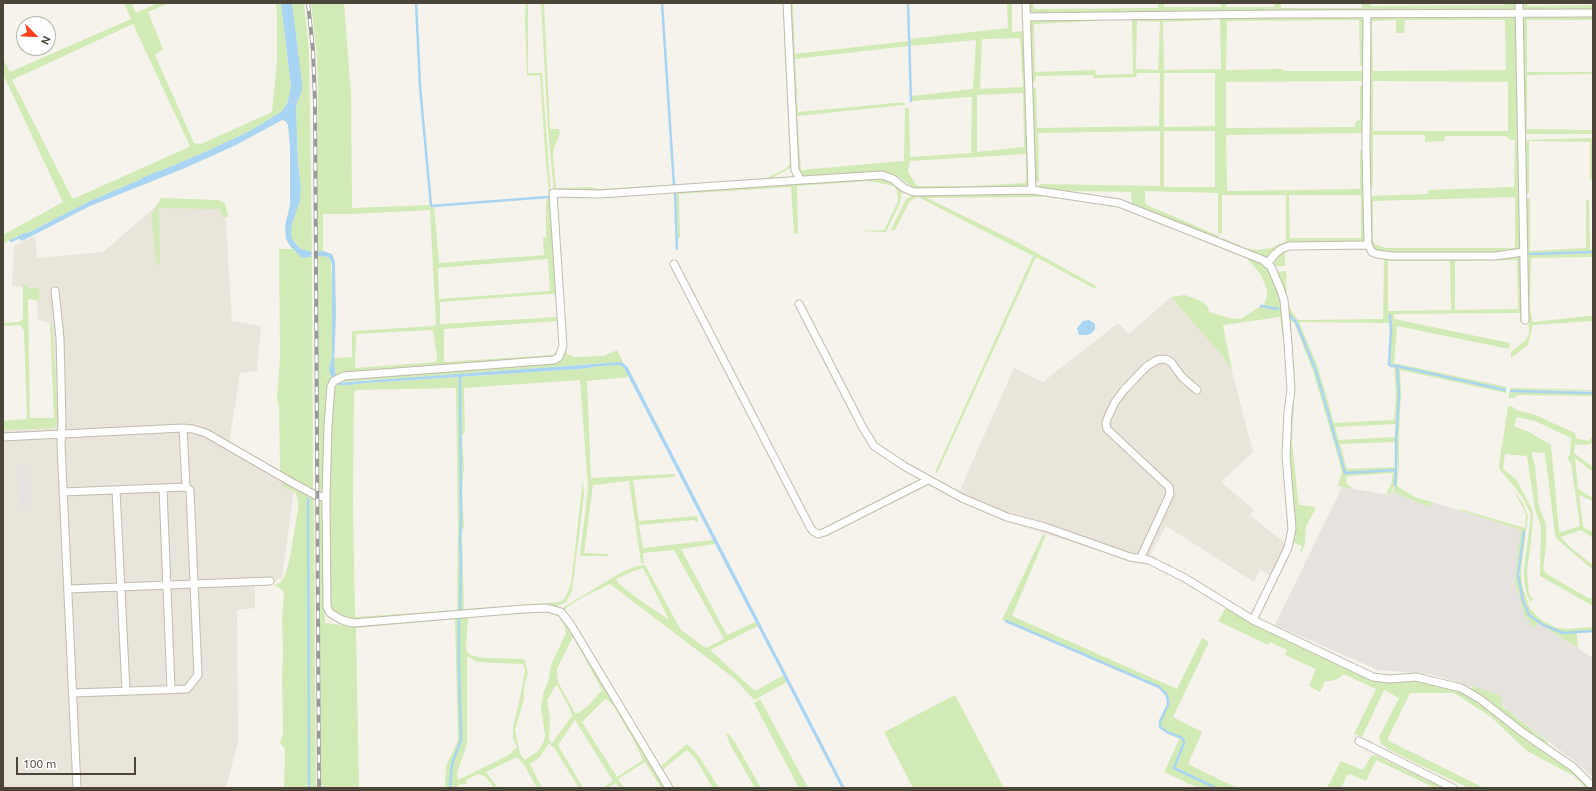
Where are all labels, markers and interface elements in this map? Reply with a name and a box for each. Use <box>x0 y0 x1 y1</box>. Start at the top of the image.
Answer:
north arrow <box>16 16 56 56</box>
text: N <box>39 34 53 47</box>
scale bar <box>18 749 138 775</box>
text: 100 m <box>23 757 56 770</box>

